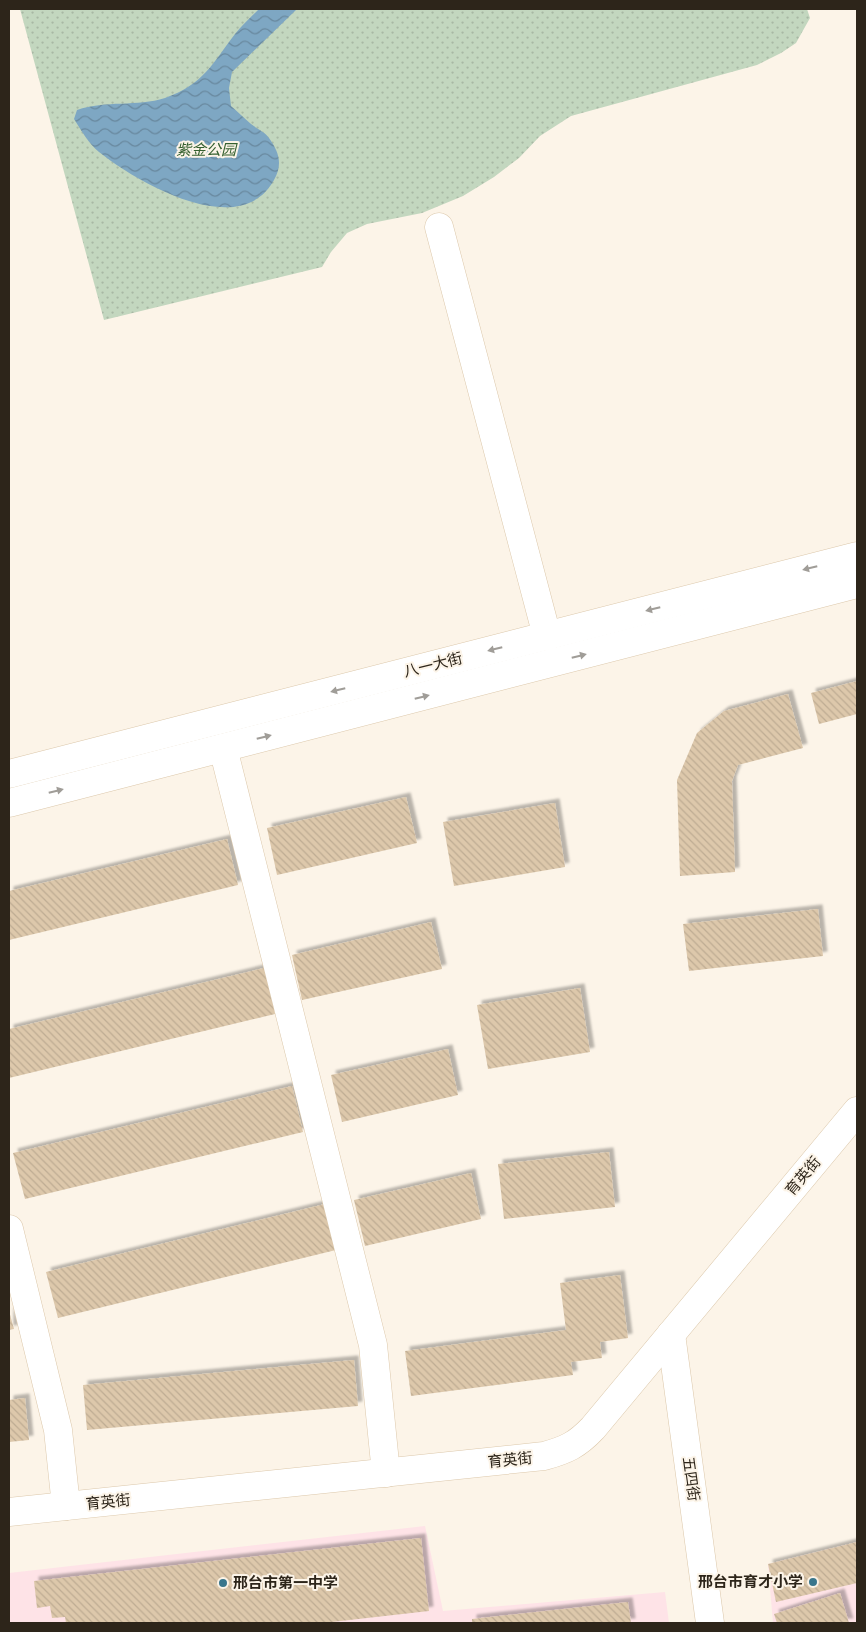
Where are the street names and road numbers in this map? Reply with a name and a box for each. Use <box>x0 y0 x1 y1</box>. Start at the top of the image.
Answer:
street label: 八一大街 <box>401 647 465 682</box>
street label: 育英街 <box>780 1152 825 1200</box>
street label: 育英街 <box>486 1447 533 1472</box>
street label: 五四街 <box>678 1455 705 1503</box>
street label: 育英街 <box>84 1489 131 1514</box>

